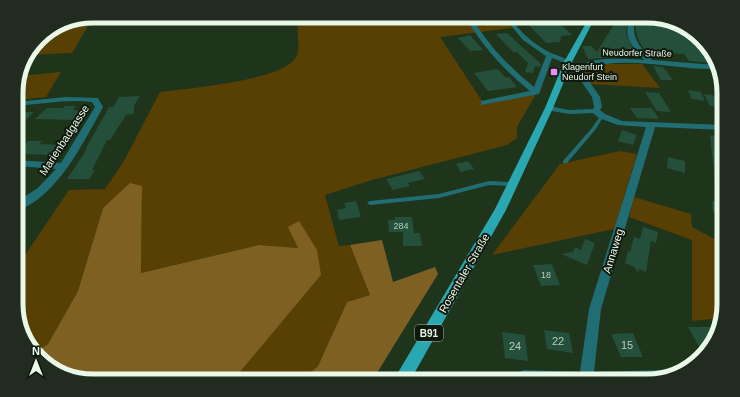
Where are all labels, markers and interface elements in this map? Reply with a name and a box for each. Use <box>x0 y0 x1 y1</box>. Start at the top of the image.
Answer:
street label: Neudorfer Straße <box>602 47 672 59</box>
place label: Klagenfurt Neudorf Stein <box>562 62 617 82</box>
marker: Klagenfurt Neudorf Stein <box>549 67 559 77</box>
street label: Marienbadgasse <box>37 103 91 177</box>
house number: 284 <box>393 221 409 231</box>
street label: Annaweg <box>601 227 625 275</box>
street label: Rosentaler Straße <box>436 231 492 315</box>
house number: 18 <box>541 270 551 280</box>
road number: B91 <box>415 325 443 341</box>
house number: 22 <box>552 335 564 347</box>
house number: 15 <box>621 339 633 351</box>
house number: 24 <box>509 340 521 352</box>
north arrow <box>16 341 56 381</box>
text: N <box>32 345 40 357</box>

